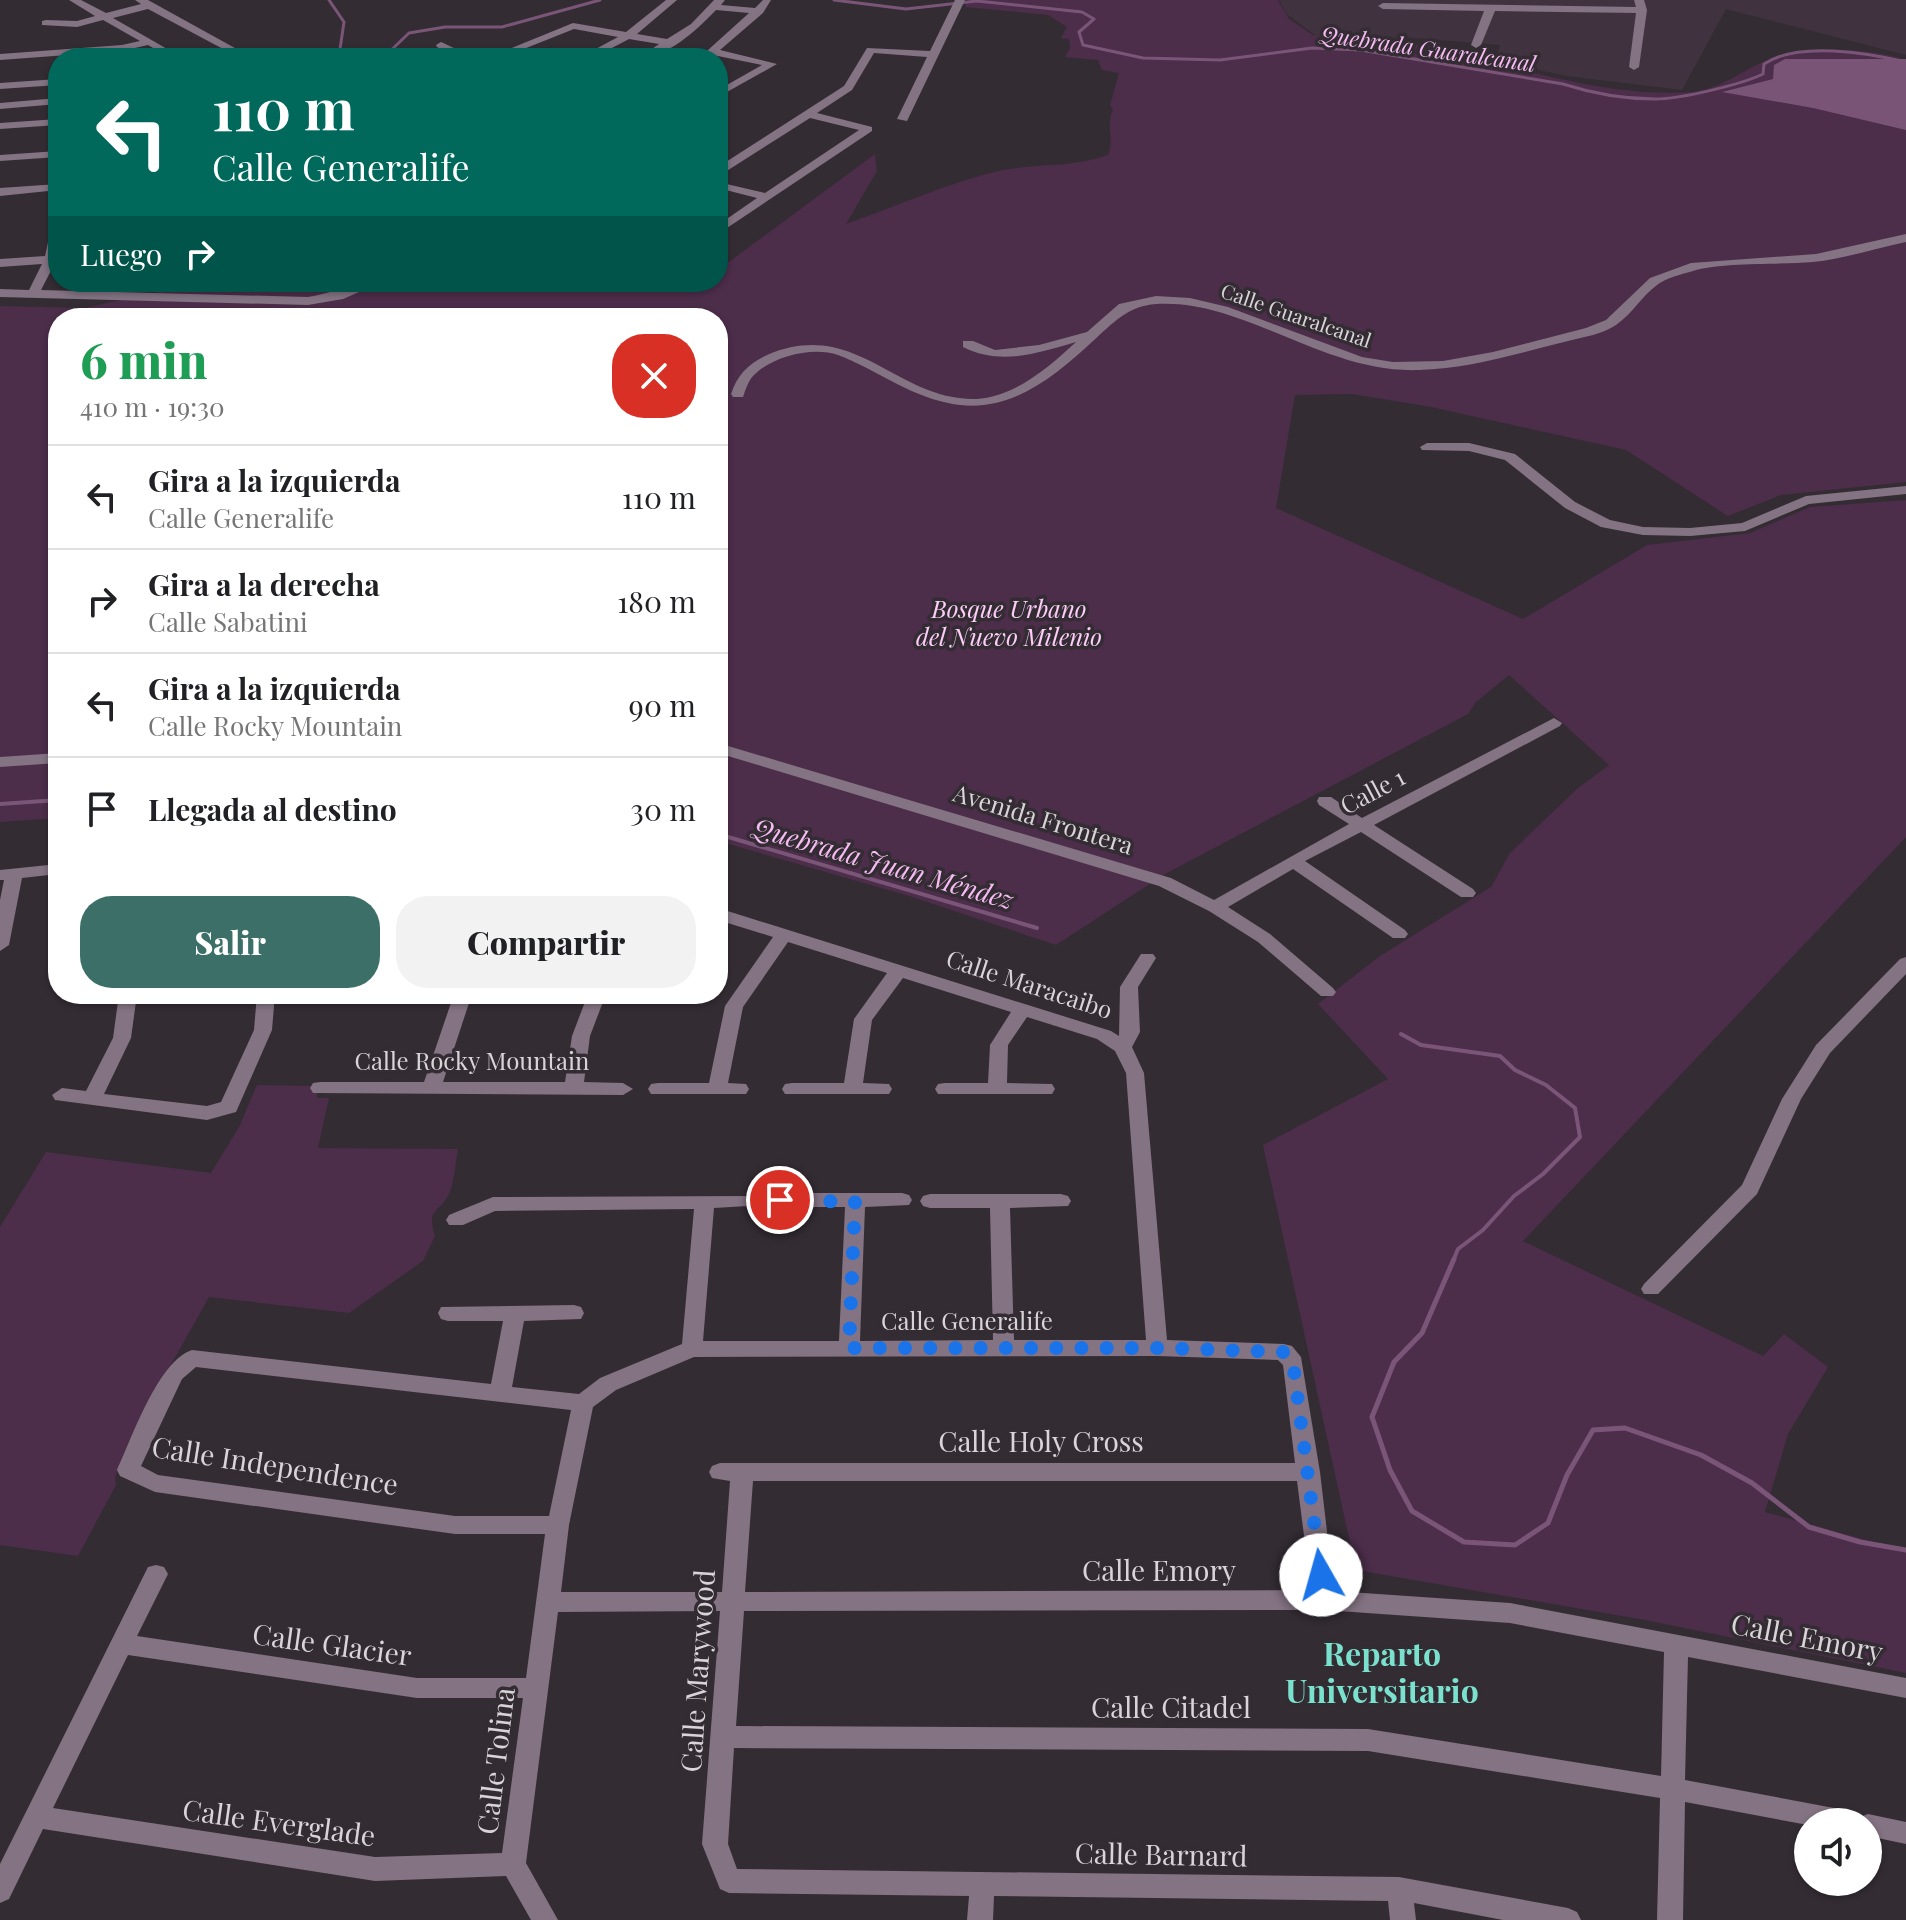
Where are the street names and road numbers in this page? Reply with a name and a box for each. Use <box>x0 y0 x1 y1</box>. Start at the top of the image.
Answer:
street label: Calle Guaralcanal <box>1218 276 1376 353</box>
street label: Calle 1 <box>1334 760 1410 821</box>
street label: Avenida Frontera <box>949 775 1137 861</box>
street label: Calle Maracaibo <box>943 941 1117 1025</box>
street label: Calle Rocky Mountain <box>355 1044 589 1076</box>
street label: Calle Generalife <box>881 1304 1053 1336</box>
street label: Calle Holy Cross <box>938 1422 1144 1459</box>
street label: Calle Independence <box>149 1427 401 1502</box>
street label: Calle Emory <box>1082 1551 1236 1588</box>
street label: Calle Marywood <box>671 1568 722 1774</box>
street label: Calle Emory <box>1728 1604 1886 1669</box>
street label: Calle Glacier <box>250 1614 415 1673</box>
street label: Calle Tolina <box>467 1685 522 1836</box>
street label: Calle Citadel <box>1091 1688 1251 1725</box>
street label: Calle Everglade <box>180 1790 378 1853</box>
street label: Calle Barnard <box>1074 1833 1248 1874</box>

